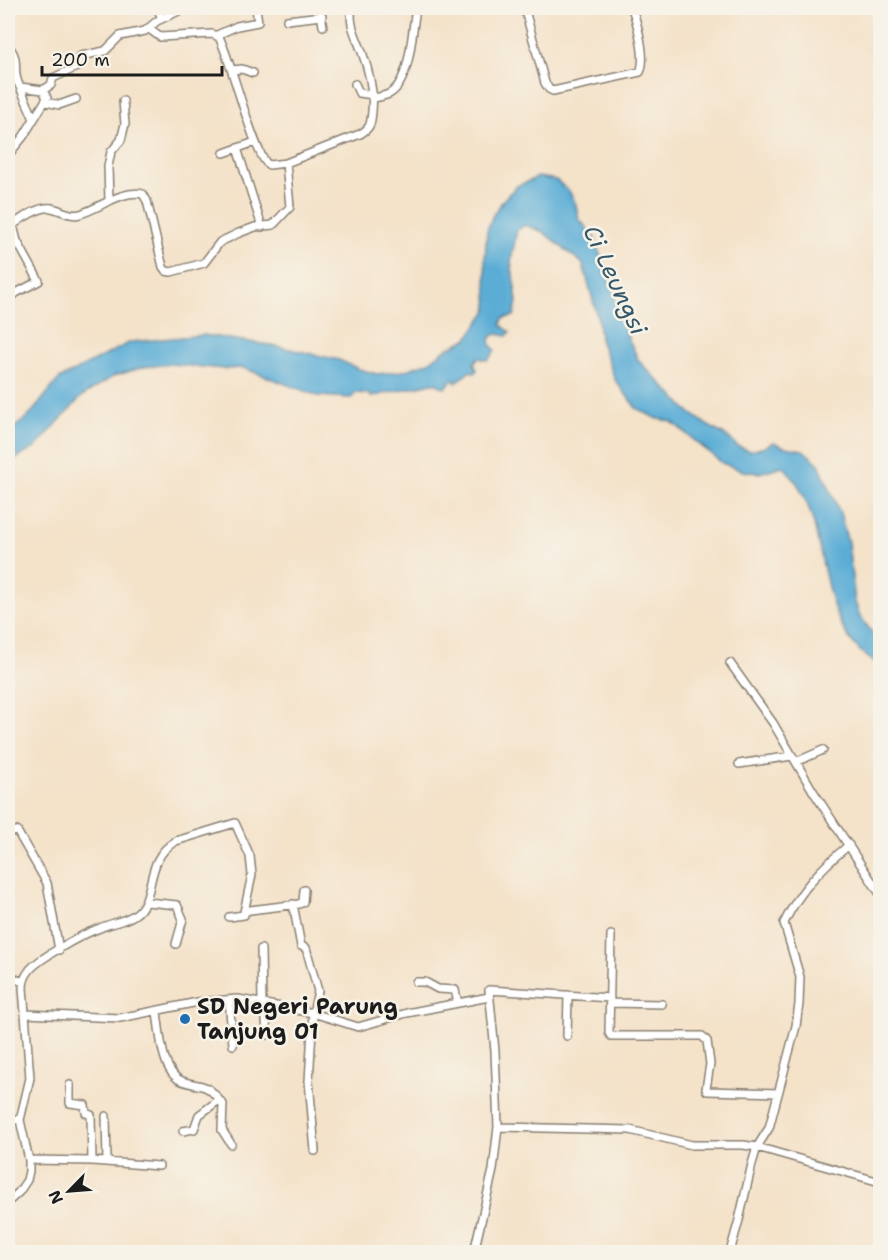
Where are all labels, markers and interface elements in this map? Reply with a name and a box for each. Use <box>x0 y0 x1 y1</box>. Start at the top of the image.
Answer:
scale bar <box>42 39 222 77</box>
text: 200 m <box>51 48 110 72</box>
water label: Ci Leungsi <box>576 220 655 341</box>
place label: SD Negeri Parung Tanjung 01 <box>197 992 398 1046</box>
marker: SD Negeri Parung Tanjung 01 <box>178 1012 192 1026</box>
north arrow <box>39 1161 99 1221</box>
text: N <box>44 1187 68 1207</box>

